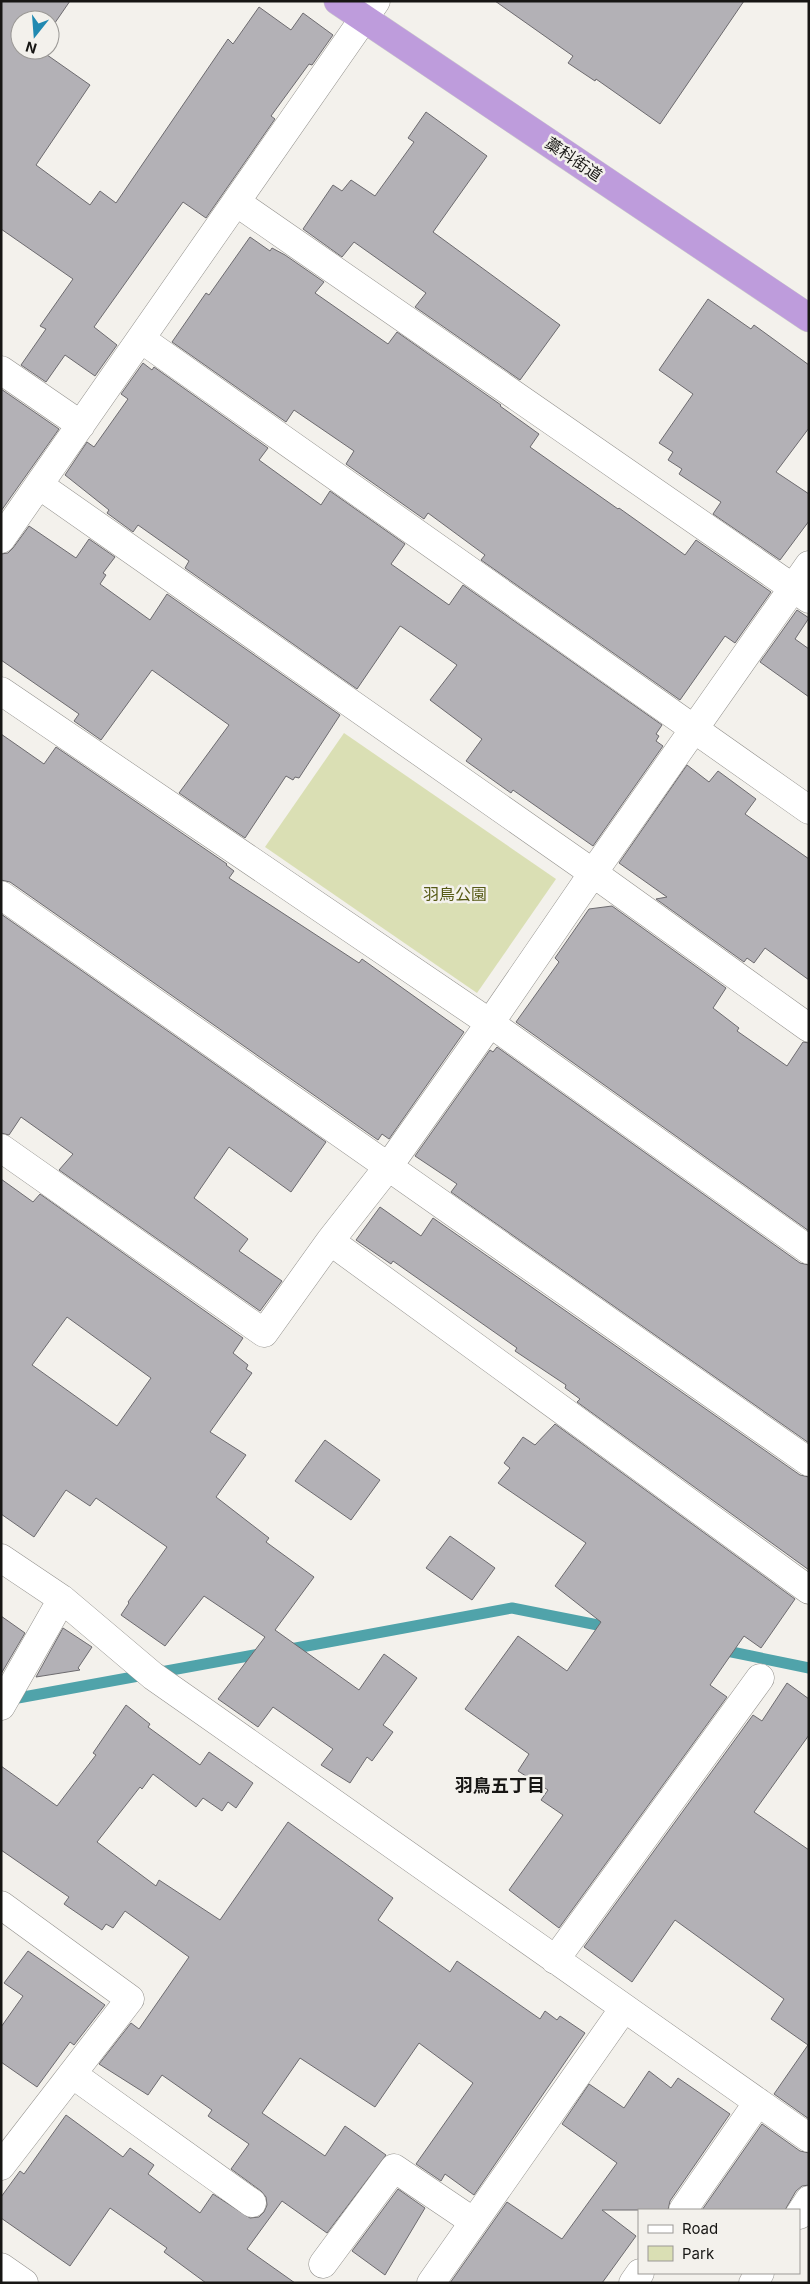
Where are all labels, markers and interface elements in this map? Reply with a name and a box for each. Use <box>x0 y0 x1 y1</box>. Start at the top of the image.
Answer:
north arrow <box>10 10 60 60</box>
text: N <box>23 38 39 58</box>
street label: 藁科街道 <box>542 133 606 185</box>
park label: 羽鳥公園 <box>423 884 487 904</box>
district label: 羽鳥五丁目 <box>455 1775 545 1796</box>
legend <box>638 2209 800 2274</box>
text: Road <box>682 2219 718 2238</box>
text: Park <box>682 2244 715 2263</box>

